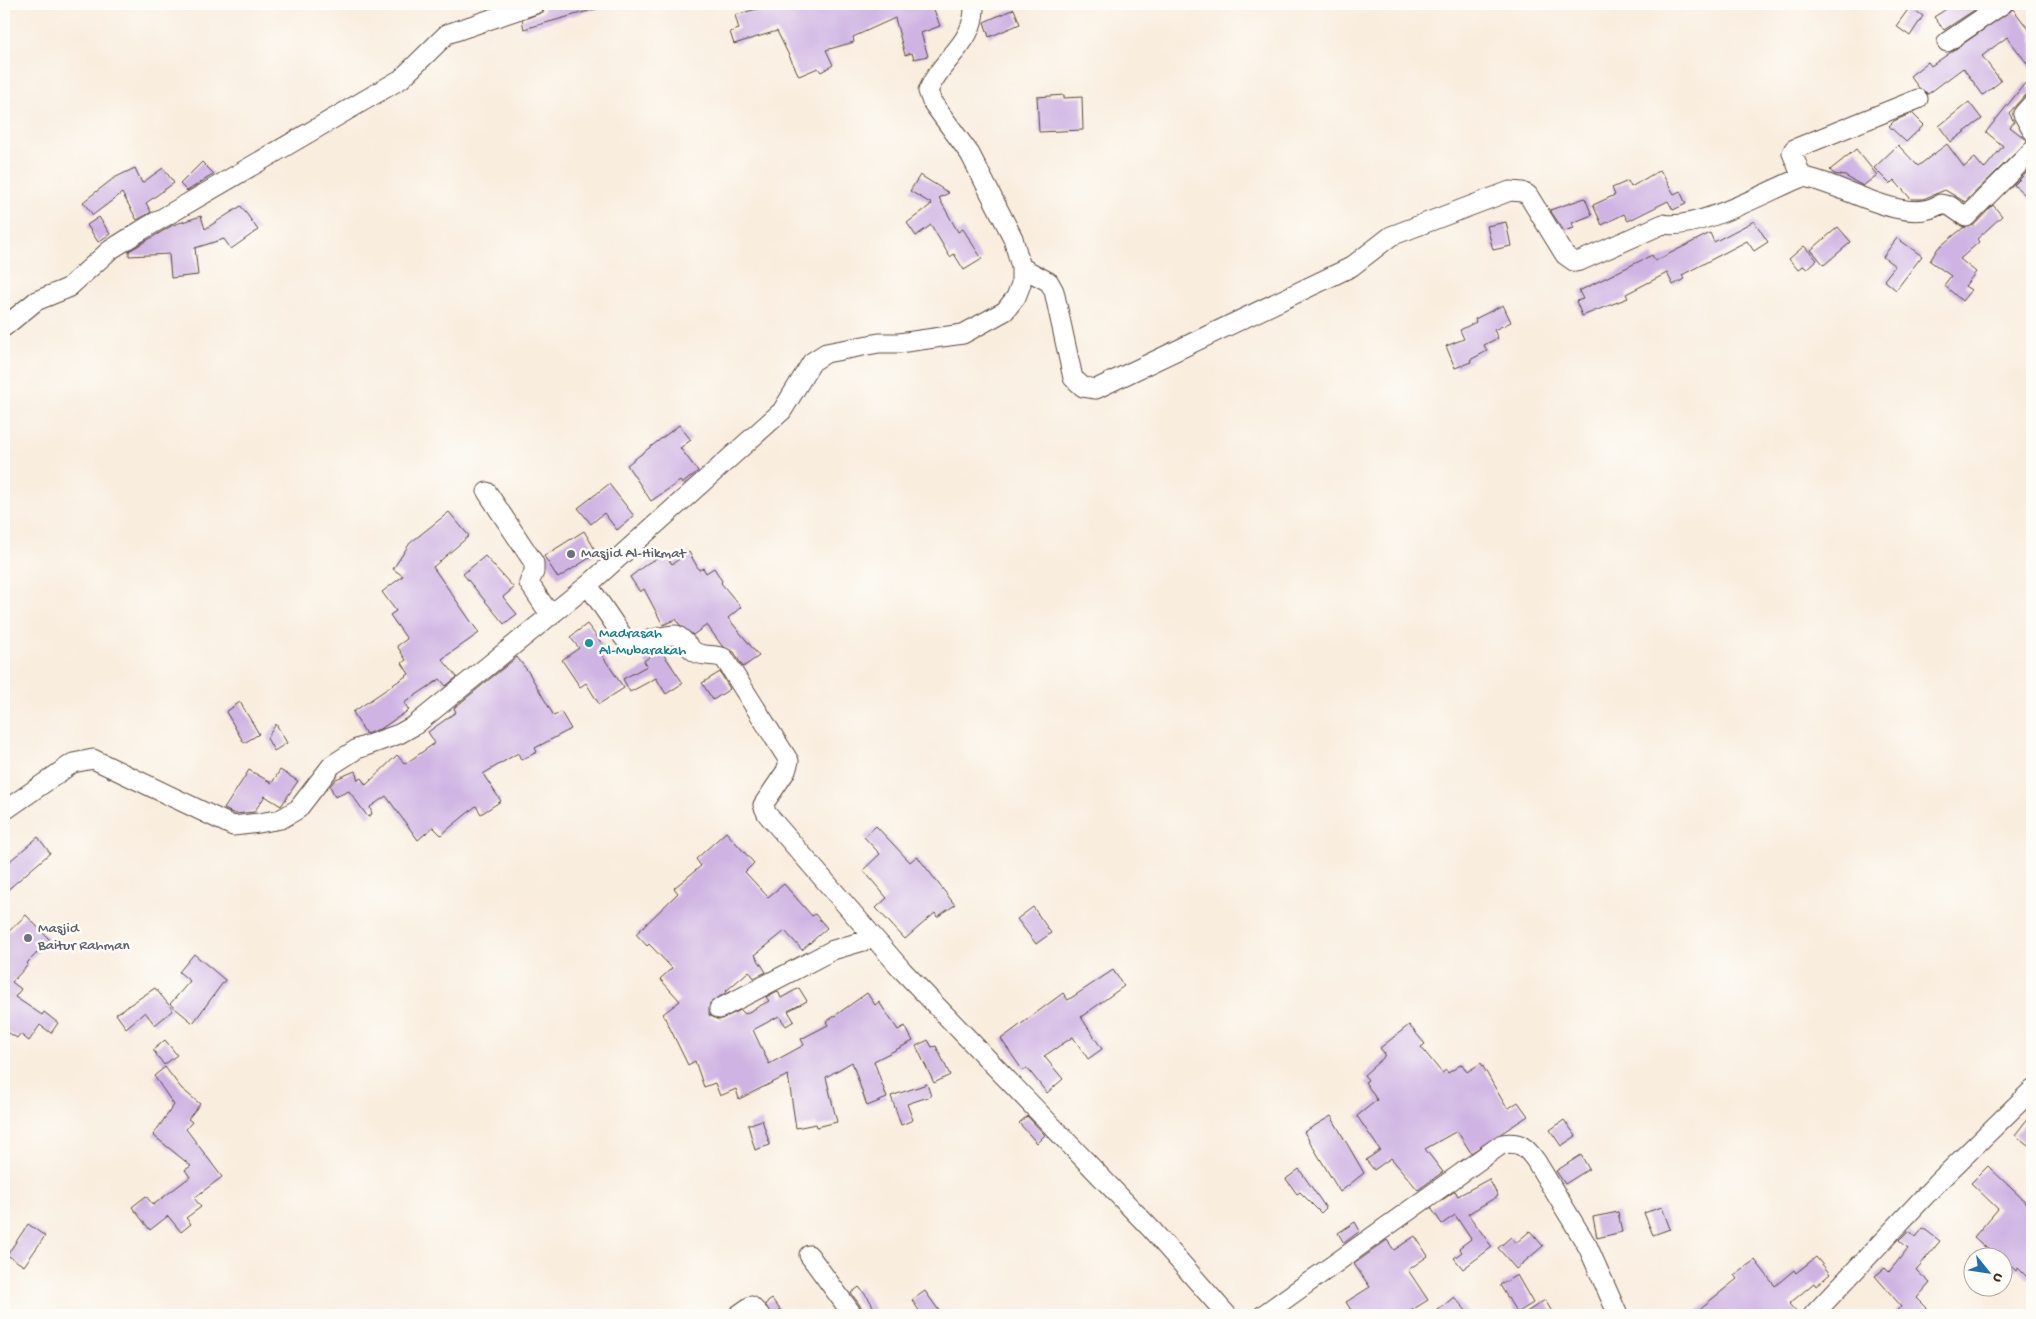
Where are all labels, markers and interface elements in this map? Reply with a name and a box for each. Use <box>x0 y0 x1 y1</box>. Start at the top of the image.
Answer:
place label: Masjid Al-Hikmat <box>581 545 688 563</box>
marker: Masjid Al-Hikmat <box>565 548 577 560</box>
place label: Madrasah Al-Mubarakah <box>599 625 686 660</box>
marker: Madrasah Al-Mubarakah <box>583 637 595 649</box>
place label: Masjid Baitur Rahman <box>37 920 130 955</box>
marker: Masjid Baitur Rahman <box>22 932 34 944</box>
north arrow <box>1964 1246 2014 1296</box>
text: U <box>1988 1269 2006 1285</box>

